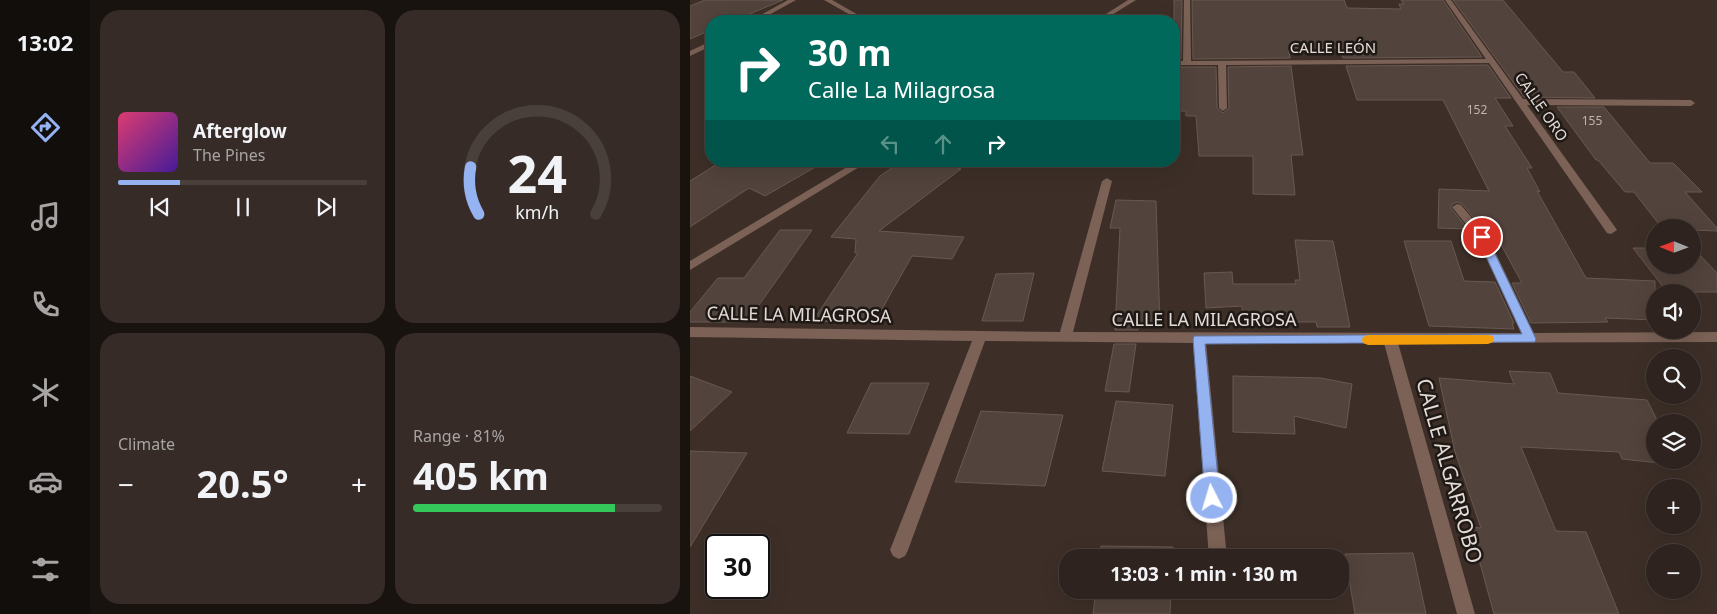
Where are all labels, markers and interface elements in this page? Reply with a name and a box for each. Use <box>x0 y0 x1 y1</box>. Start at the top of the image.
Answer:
text: 13:02 <box>17 27 73 57</box>
text: 30 m <box>808 29 891 76</box>
icon: right <box>725 35 790 100</box>
street label: CALLE LEÓN <box>1290 37 1376 57</box>
street label: CALLE ORO <box>1511 68 1573 145</box>
text: Calle La Milagrosa <box>808 74 995 104</box>
house number: 152 <box>1467 101 1487 118</box>
icon: directions <box>28 110 63 145</box>
house number: 155 <box>1582 112 1602 129</box>
text: Afterglow <box>193 118 287 144</box>
icon: left <box>876 130 904 158</box>
icon: ahead <box>929 130 957 158</box>
icon: right <box>982 130 1010 158</box>
text: 24 <box>508 137 567 208</box>
text: The Pines <box>193 144 265 166</box>
icon: previous <box>146 193 174 221</box>
icon: pause <box>229 193 257 221</box>
icon: next <box>312 193 340 221</box>
icon: music <box>28 199 63 234</box>
text: km/h <box>516 200 559 224</box>
pin <box>1461 216 1503 258</box>
north arrow <box>1646 219 1701 274</box>
map controls <box>1646 219 1701 599</box>
icon: arrive <box>1468 223 1496 251</box>
button: sound <box>1646 284 1701 339</box>
icon: phone <box>28 287 63 322</box>
street label: CALLE LA MILAGROSA <box>706 300 892 328</box>
street label: CALLE LA MILAGROSA <box>1112 307 1297 331</box>
button: search <box>1646 349 1701 404</box>
icon: climate <box>28 375 63 410</box>
street label: CALLE ALGARROBO <box>1410 375 1490 566</box>
button: layers <box>1646 414 1701 469</box>
text: Range · 81% <box>413 425 505 447</box>
text: Climate <box>118 433 175 455</box>
text: 405 km <box>413 449 549 501</box>
text: 20.5° <box>197 457 289 509</box>
icon: car <box>28 464 63 499</box>
text: − <box>118 465 134 503</box>
text: + <box>351 465 367 503</box>
position arrow <box>1185 471 1237 523</box>
button: + <box>1646 479 1701 534</box>
speed limit sign: 30 <box>705 534 770 599</box>
button: − <box>1646 544 1701 599</box>
icon: filters <box>28 552 63 587</box>
text: 13:03 · 1 min · 130 m <box>1110 561 1298 587</box>

